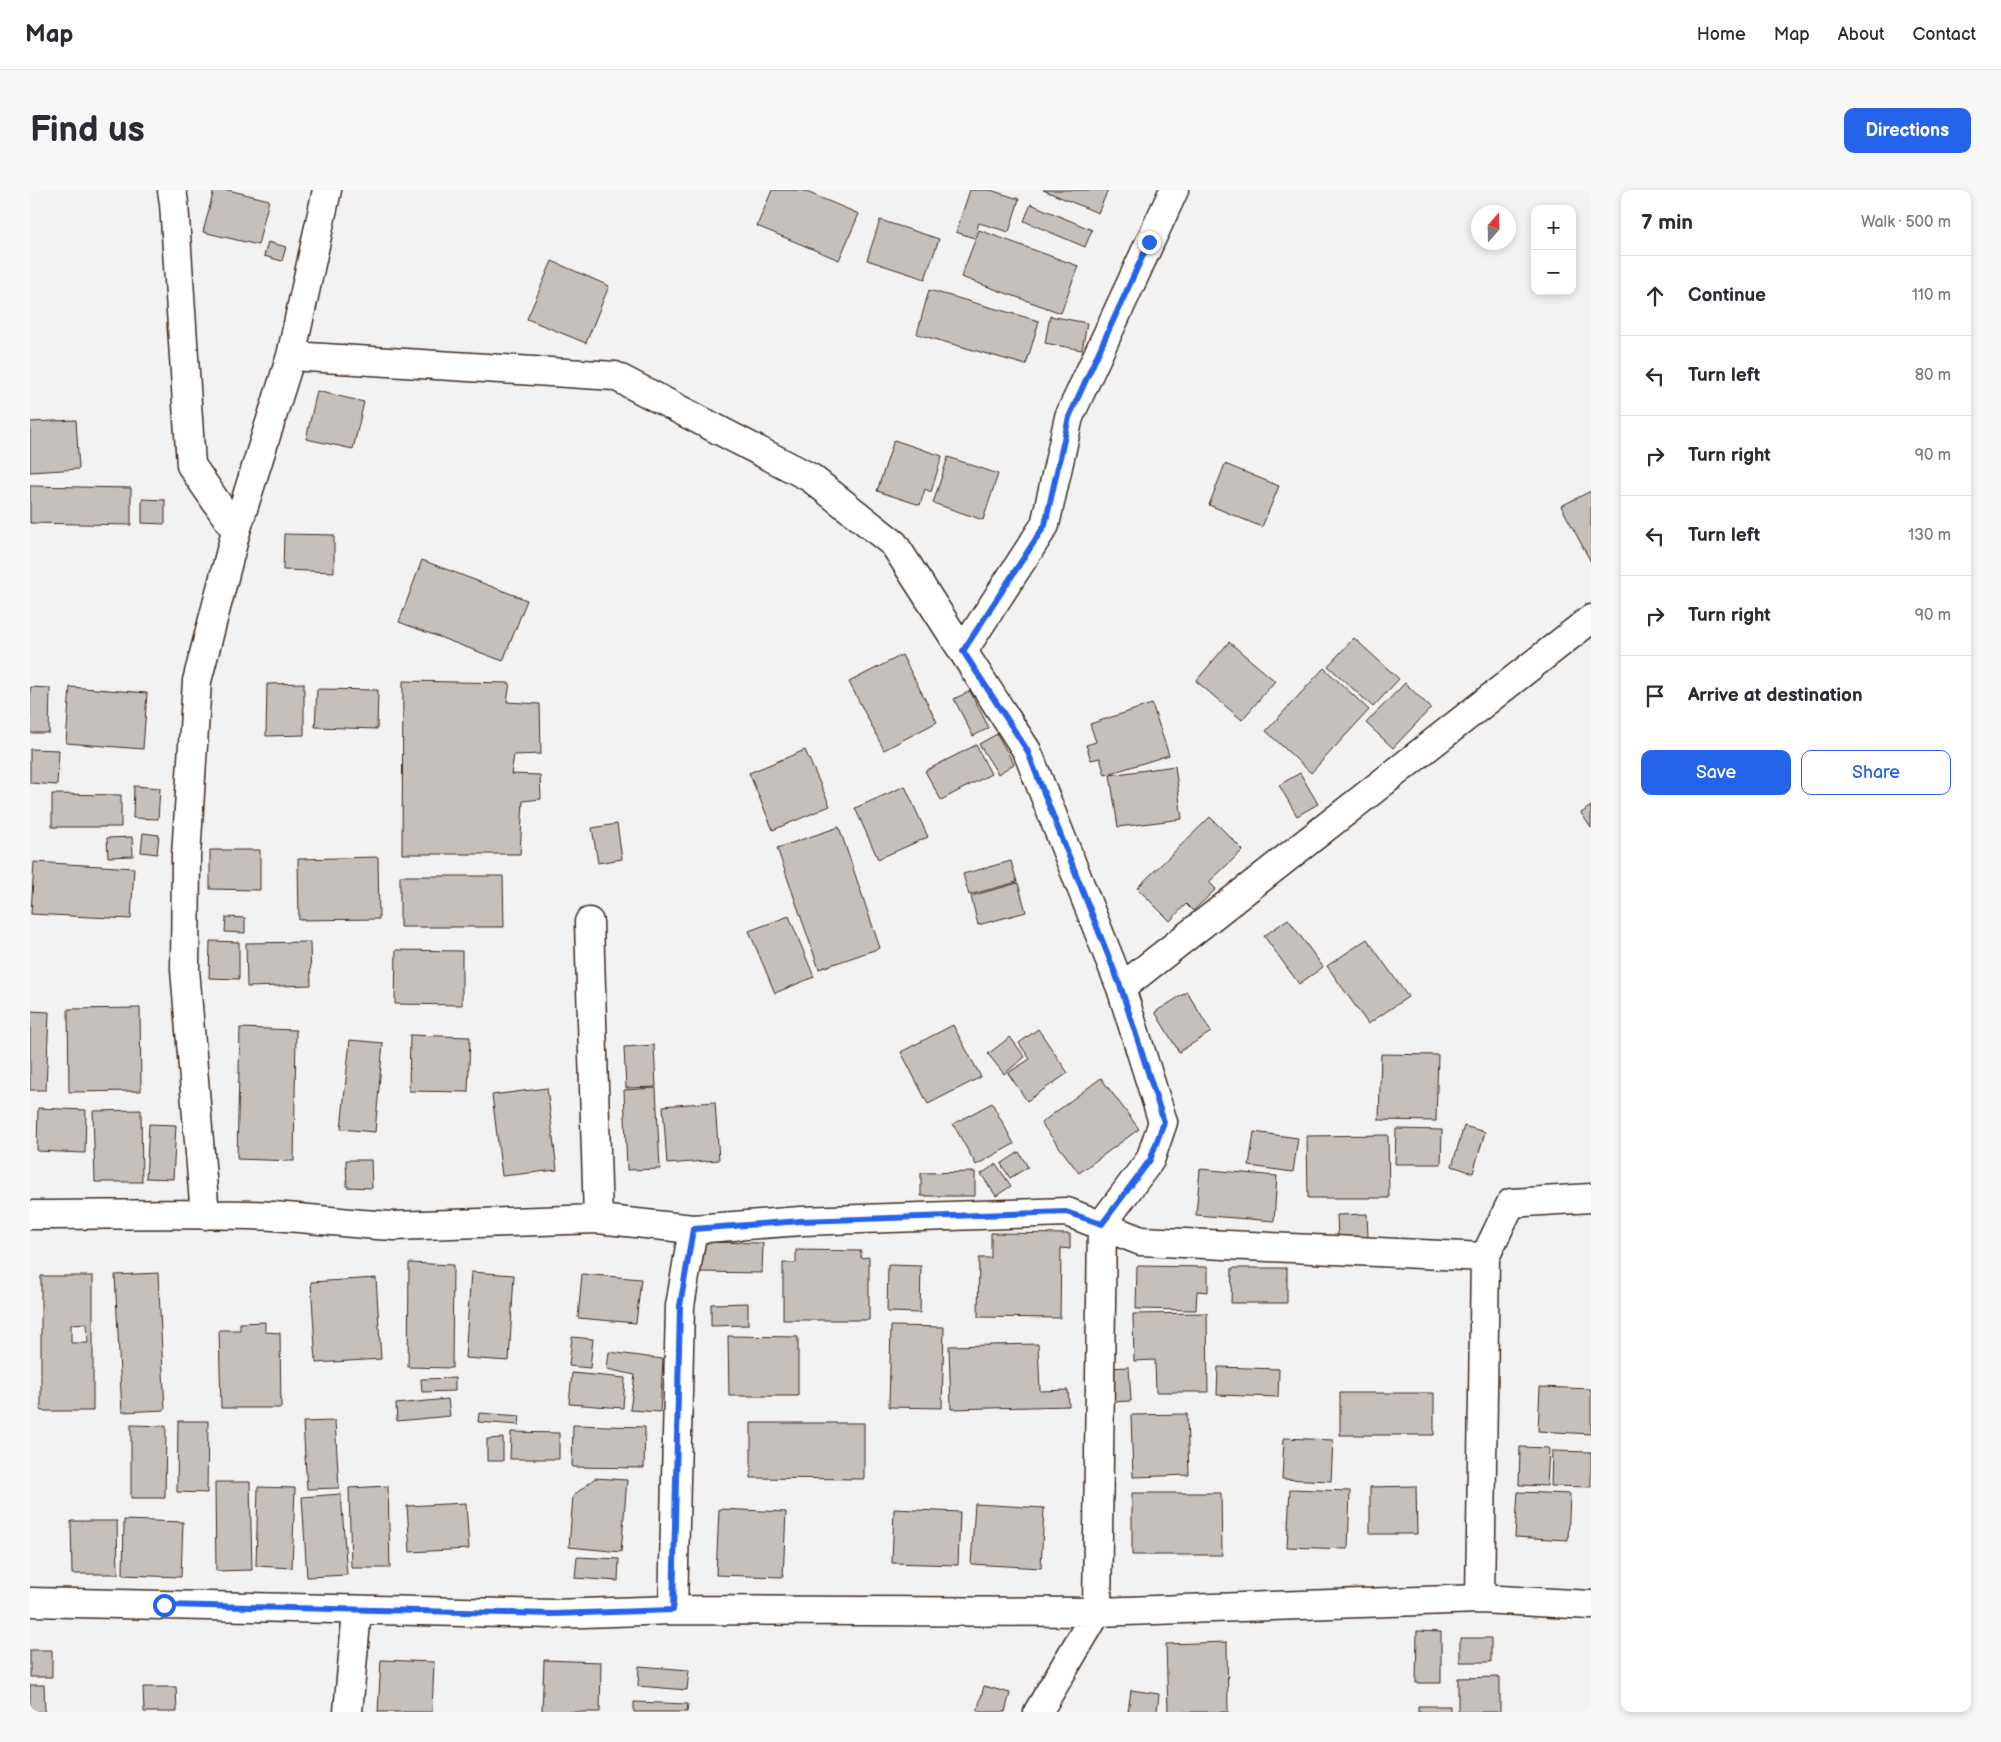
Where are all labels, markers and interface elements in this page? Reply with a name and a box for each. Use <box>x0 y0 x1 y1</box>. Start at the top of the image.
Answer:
text: Map <box>25 20 73 49</box>
text: Home <box>1697 24 1746 45</box>
text: Map <box>1774 24 1810 45</box>
text: About <box>1838 24 1885 45</box>
text: Contact <box>1913 24 1976 45</box>
button: Directions <box>1844 108 1971 153</box>
text: Find us <box>30 109 145 152</box>
north arrow <box>1471 205 1516 250</box>
map controls <box>1531 205 1576 295</box>
button: + <box>1531 205 1576 250</box>
text: 7 min <box>1641 210 1693 235</box>
text: Walk · 500 m <box>1861 213 1951 232</box>
route end <box>1138 231 1161 254</box>
button: − <box>1531 250 1576 295</box>
icon: ahead <box>1641 282 1669 310</box>
text: Continue <box>1688 284 1766 307</box>
text: 110 m <box>1912 286 1951 305</box>
icon: left <box>1641 362 1669 390</box>
text: Turn left <box>1688 364 1760 387</box>
text: 80 m <box>1915 366 1951 385</box>
icon: right <box>1641 442 1669 470</box>
text: Turn right <box>1688 444 1771 467</box>
text: 90 m <box>1915 446 1951 465</box>
icon: left <box>1641 522 1669 550</box>
text: Turn left <box>1688 524 1760 547</box>
text: 130 m <box>1908 526 1951 545</box>
icon: right <box>1641 602 1669 630</box>
text: Turn right <box>1688 604 1771 627</box>
text: 90 m <box>1915 606 1951 625</box>
icon: arrive <box>1641 682 1669 710</box>
text: Arrive at destination <box>1688 684 1863 707</box>
button: Save <box>1641 750 1791 795</box>
button: Share <box>1801 750 1951 795</box>
route start <box>153 1594 176 1617</box>

